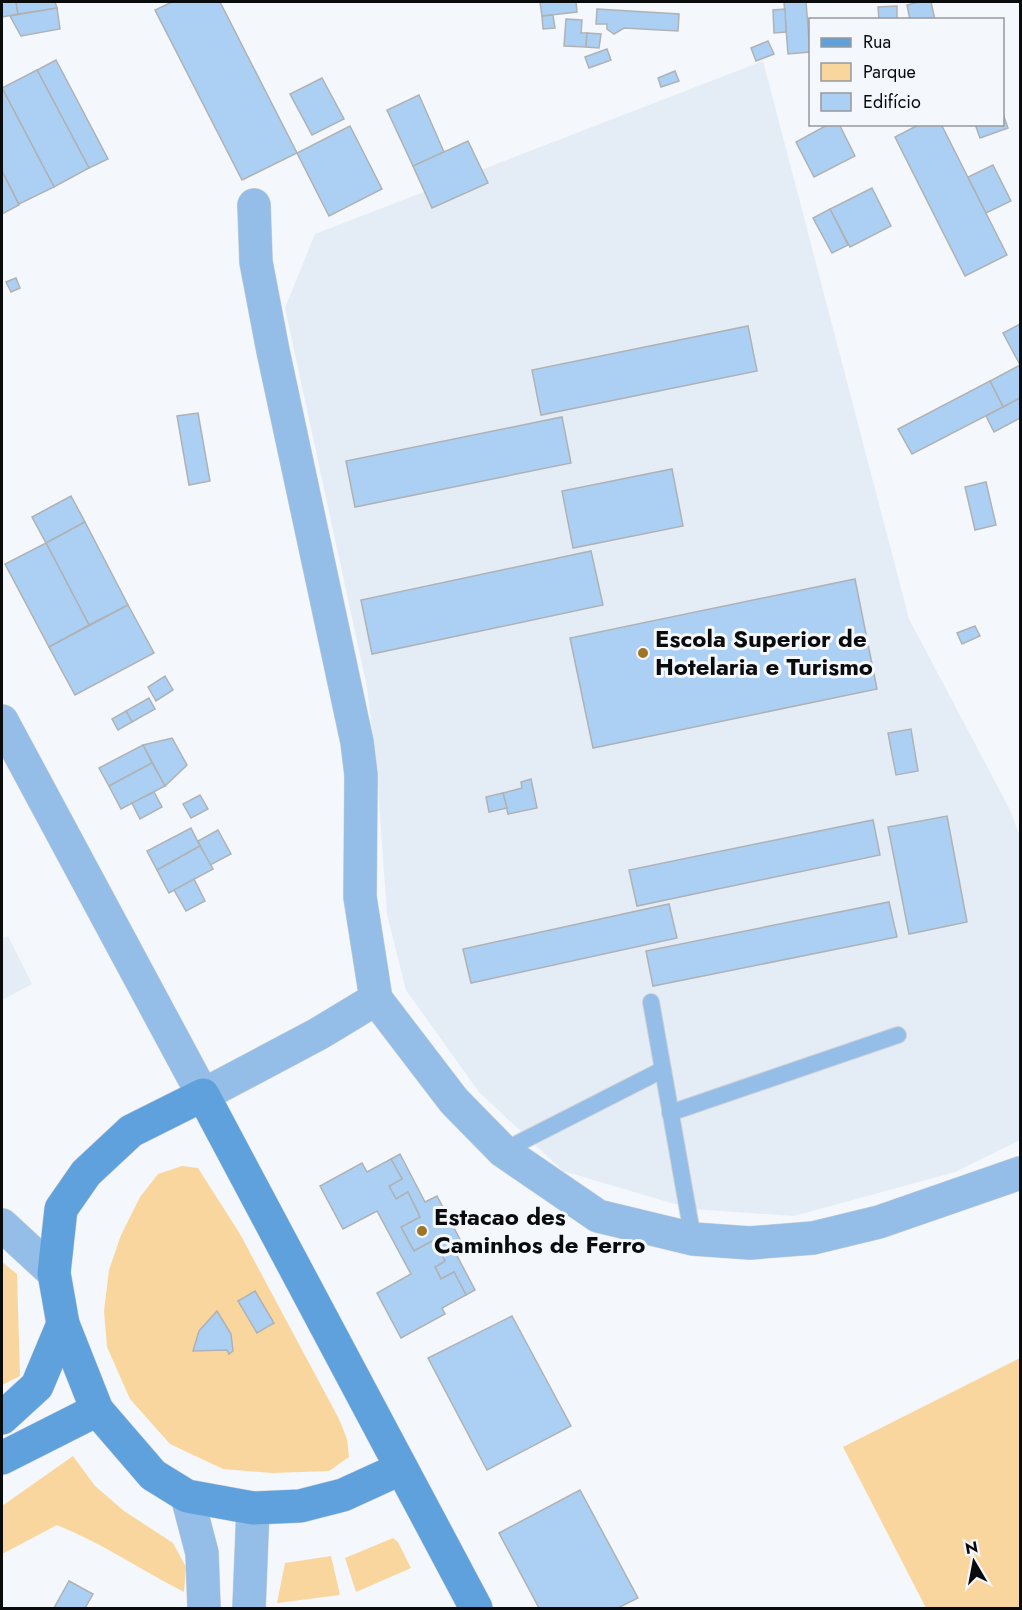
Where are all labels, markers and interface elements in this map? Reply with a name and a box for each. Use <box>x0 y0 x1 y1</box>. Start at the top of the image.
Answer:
legend <box>809 18 1004 126</box>
text: Rua <box>863 29 891 55</box>
text: Parque <box>863 59 916 85</box>
text: Edifício <box>863 89 921 115</box>
place label: Escola Superior de Hotelaria e Turismo <box>655 621 873 684</box>
marker: Escola Superior de Hotelaria e Turismo <box>636 646 650 660</box>
place label: Estacao des Caminhos de Ferro <box>434 1199 645 1262</box>
marker: Estacao des Caminhos de Ferro <box>415 1224 429 1238</box>
north arrow <box>944 1532 1004 1592</box>
text: N <box>963 1535 980 1560</box>

